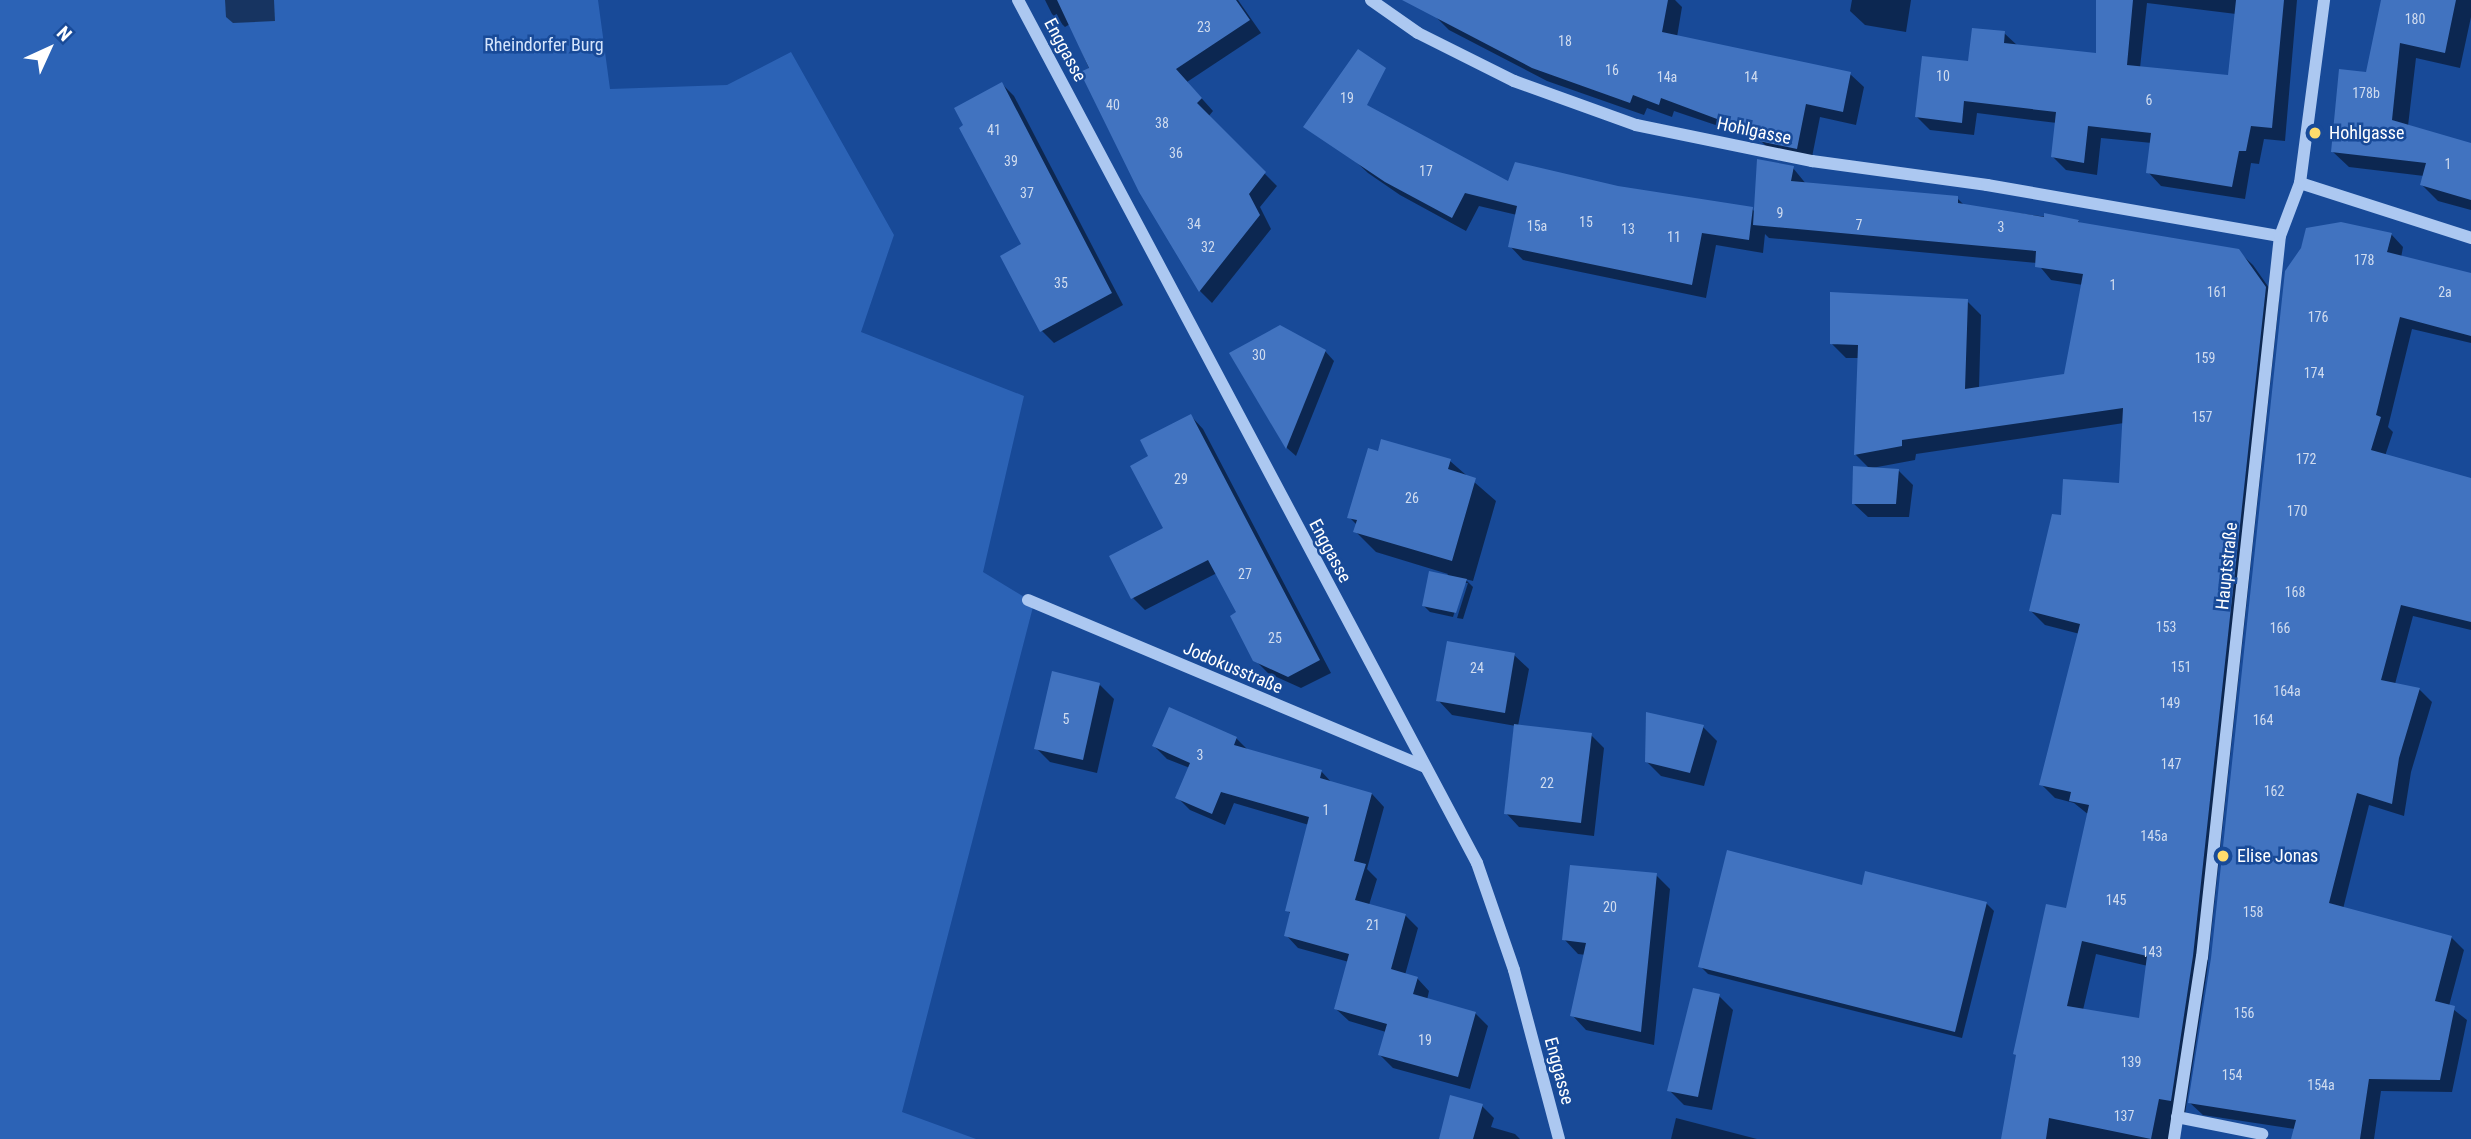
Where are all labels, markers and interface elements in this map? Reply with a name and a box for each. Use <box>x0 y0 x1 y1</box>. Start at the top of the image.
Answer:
house number: 180 <box>2405 11 2425 27</box>
north arrow <box>14 14 84 84</box>
street label: Enggasse <box>1039 15 1091 85</box>
house number: 23 <box>1197 19 1211 35</box>
text: N <box>52 22 76 46</box>
house number: 18 <box>1558 33 1572 49</box>
park label: Rheindorfer Burg <box>484 34 604 56</box>
house number: 16 <box>1605 62 1619 78</box>
house number: 10 <box>1936 68 1950 84</box>
house number: 14a <box>1657 69 1677 85</box>
house number: 14 <box>1744 69 1758 85</box>
house number: 178b <box>2352 85 2380 101</box>
house number: 19 <box>1340 90 1354 106</box>
house number: 6 <box>2146 92 2152 108</box>
house number: 40 <box>1106 97 1120 113</box>
street label: Hohlgasse <box>1715 113 1793 149</box>
house number: 38 <box>1155 115 1169 131</box>
house number: 41 <box>987 122 1001 138</box>
place label: Hohlgasse <box>2329 122 2404 144</box>
marker: Hohlgasse <box>2307 125 2323 141</box>
house number: 36 <box>1169 145 1183 161</box>
house number: 39 <box>1004 153 1018 169</box>
house number: 1 <box>2445 156 2451 172</box>
house number: 17 <box>1419 163 1433 179</box>
house number: 37 <box>1020 185 1034 201</box>
house number: 9 <box>1777 205 1783 221</box>
house number: 15 <box>1579 214 1593 230</box>
house number: 34 <box>1187 216 1201 232</box>
house number: 7 <box>1856 217 1862 233</box>
house number: 15a <box>1527 218 1547 234</box>
house number: 3 <box>1998 219 2004 235</box>
house number: 13 <box>1621 221 1635 237</box>
house number: 11 <box>1667 229 1681 245</box>
house number: 32 <box>1201 239 1215 255</box>
house number: 178 <box>2354 252 2374 268</box>
house number: 35 <box>1054 275 1068 291</box>
house number: 1 <box>2110 277 2116 293</box>
house number: 161 <box>2207 284 2227 300</box>
house number: 2a <box>2438 284 2452 300</box>
house number: 176 <box>2308 309 2328 325</box>
house number: 30 <box>1252 347 1266 363</box>
house number: 159 <box>2195 350 2215 366</box>
house number: 174 <box>2304 365 2324 381</box>
house number: 157 <box>2192 409 2212 425</box>
house number: 172 <box>2296 451 2316 467</box>
house number: 29 <box>1174 471 1188 487</box>
house number: 26 <box>1405 490 1419 506</box>
house number: 170 <box>2287 503 2307 519</box>
street label: Enggasse <box>1304 516 1356 586</box>
street label: Hauptstraße <box>2212 521 2242 611</box>
house number: 27 <box>1238 566 1252 582</box>
house number: 168 <box>2285 584 2305 600</box>
house number: 153 <box>2156 619 2176 635</box>
house number: 166 <box>2270 620 2290 636</box>
house number: 25 <box>1268 630 1282 646</box>
street label: Jodokusstraße <box>1180 637 1286 699</box>
house number: 151 <box>2171 659 2191 675</box>
house number: 24 <box>1470 660 1484 676</box>
house number: 164a <box>2273 683 2301 699</box>
house number: 149 <box>2160 695 2180 711</box>
house number: 5 <box>1063 711 1069 727</box>
house number: 164 <box>2253 712 2273 728</box>
house number: 3 <box>1197 747 1203 763</box>
house number: 147 <box>2161 756 2181 772</box>
house number: 22 <box>1540 775 1554 791</box>
house number: 162 <box>2264 783 2284 799</box>
house number: 1 <box>1323 802 1329 818</box>
house number: 145a <box>2140 828 2168 844</box>
place label: Elise Jonas <box>2237 845 2318 867</box>
marker: Elise Jonas <box>2215 848 2231 864</box>
house number: 145 <box>2106 892 2126 908</box>
house number: 20 <box>1603 899 1617 915</box>
house number: 158 <box>2243 904 2263 920</box>
house number: 21 <box>1366 917 1380 933</box>
house number: 143 <box>2142 944 2162 960</box>
house number: 156 <box>2234 1005 2254 1021</box>
house number: 19 <box>1418 1032 1432 1048</box>
street label: Enggasse <box>1540 1035 1578 1107</box>
house number: 139 <box>2121 1054 2141 1070</box>
house number: 154 <box>2222 1067 2242 1083</box>
house number: 154a <box>2307 1077 2335 1093</box>
house number: 137 <box>2114 1108 2134 1124</box>

